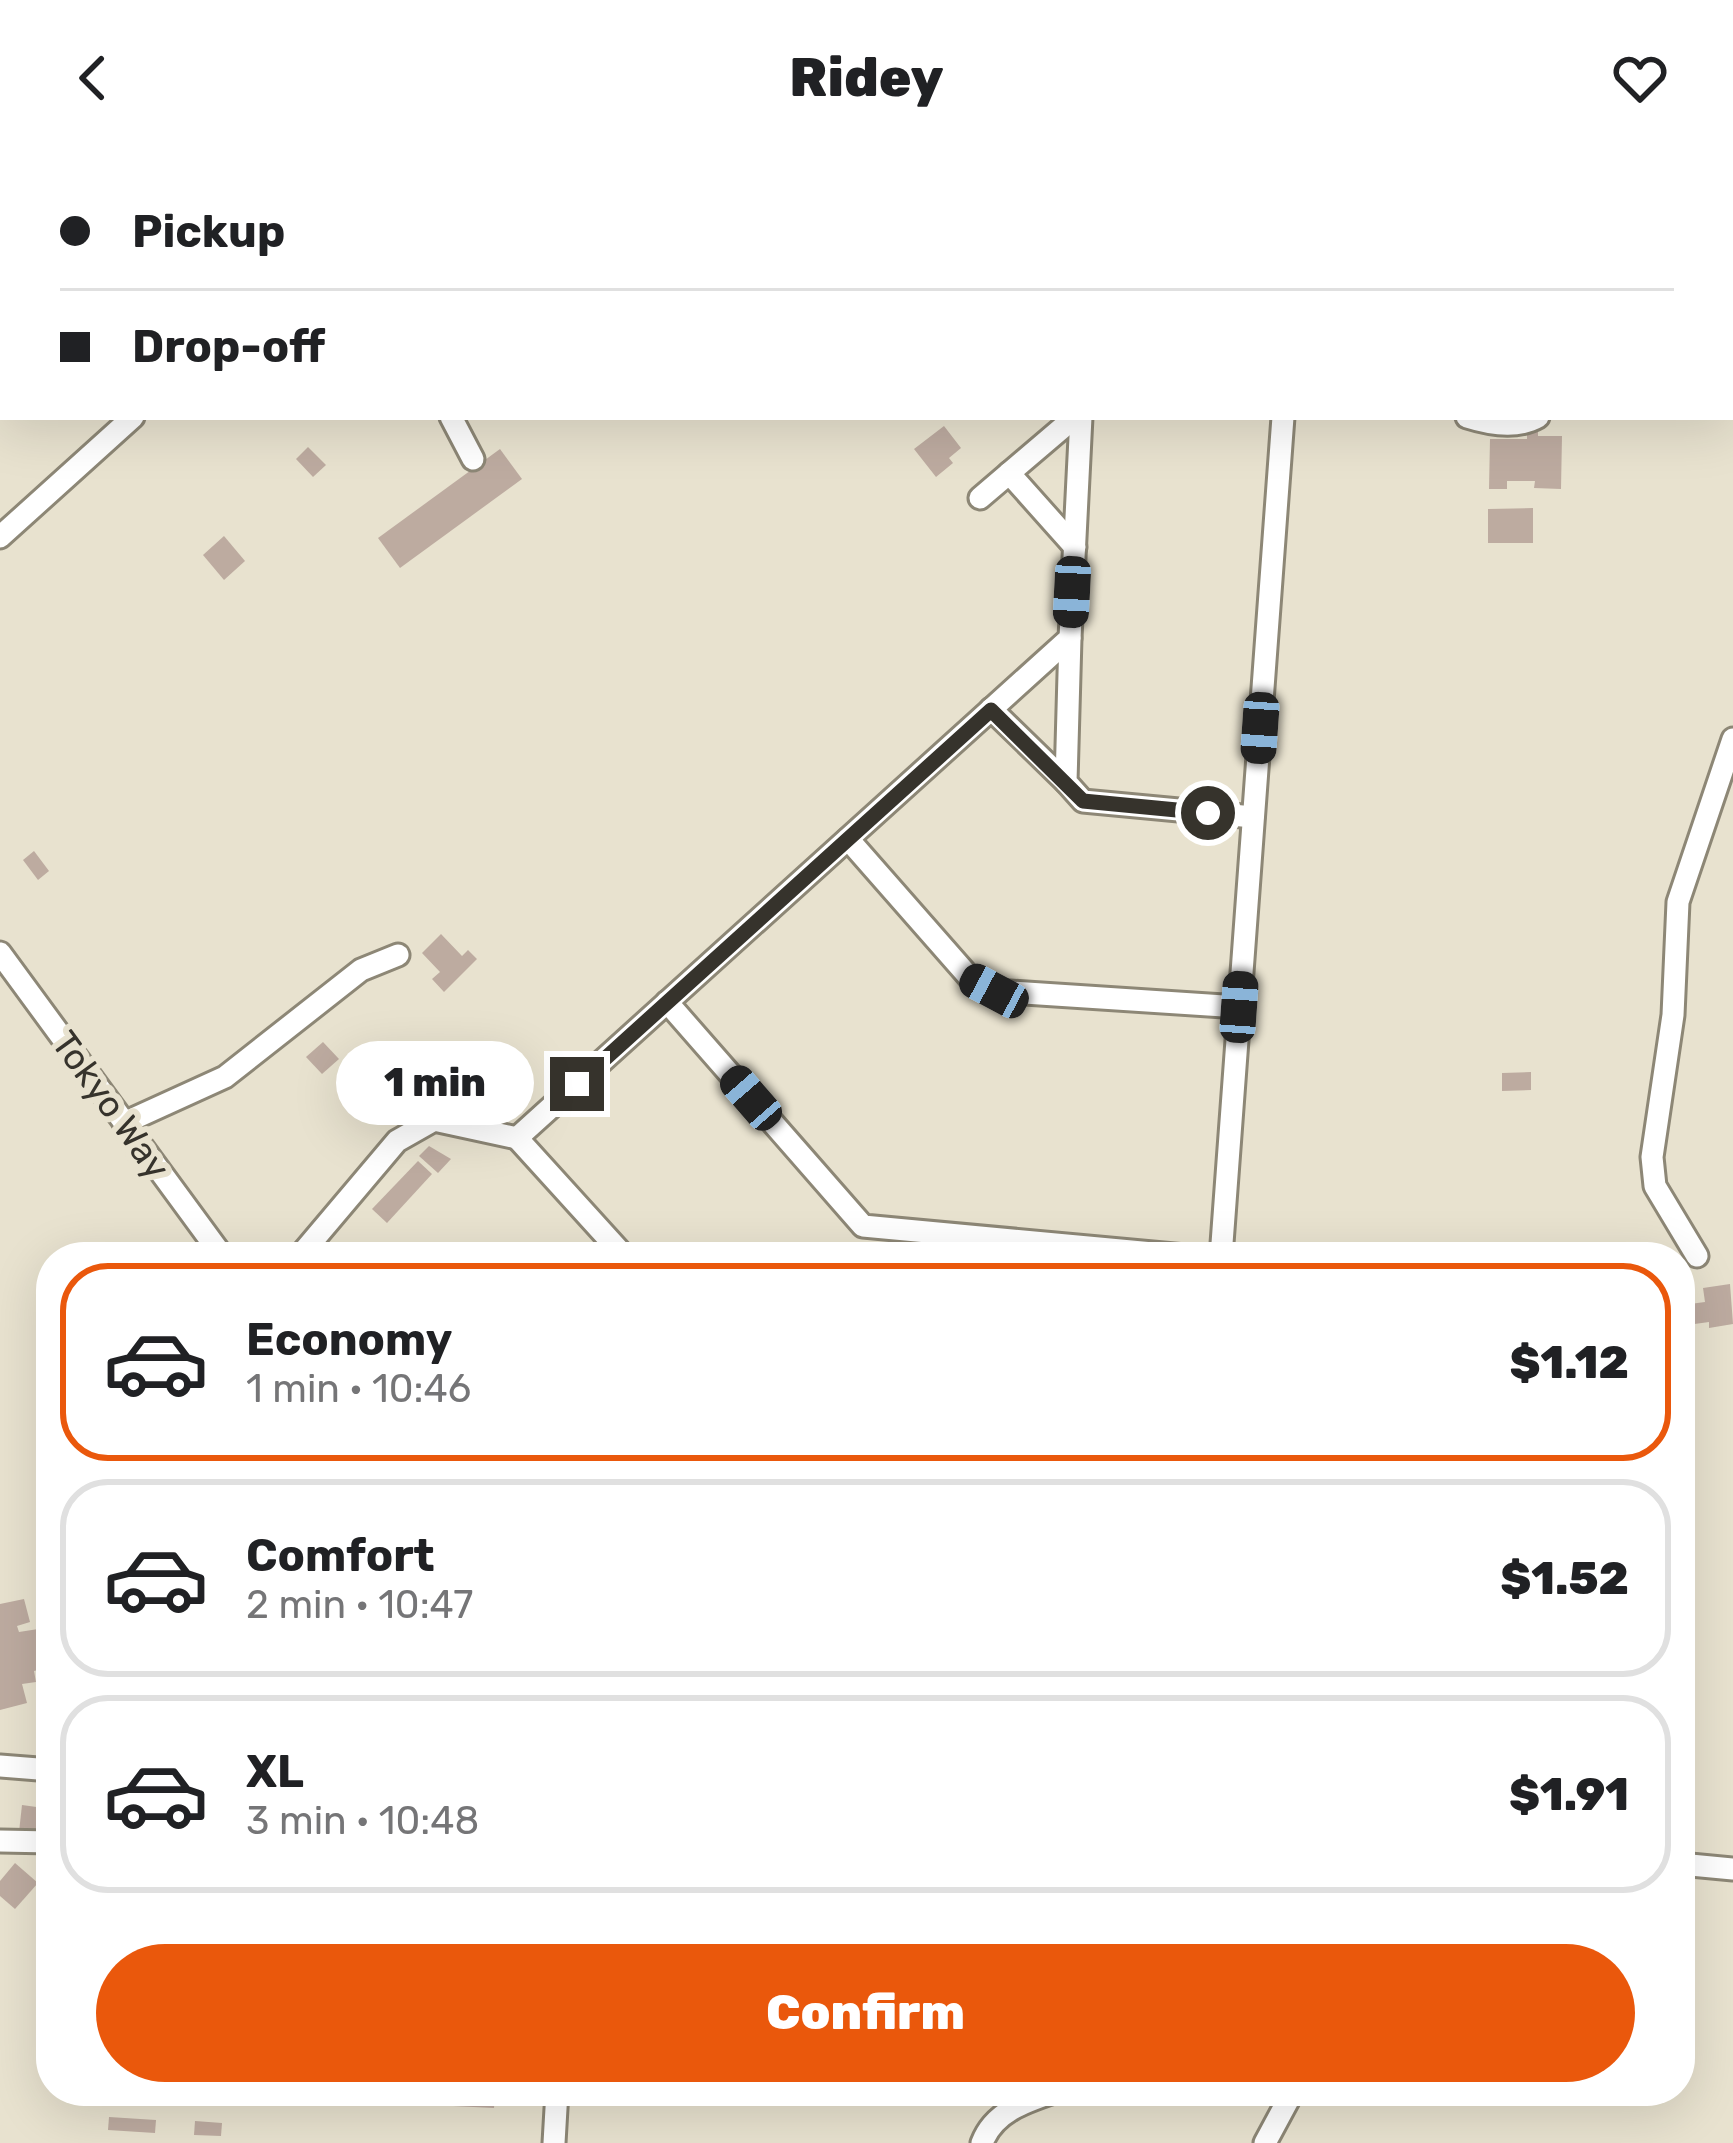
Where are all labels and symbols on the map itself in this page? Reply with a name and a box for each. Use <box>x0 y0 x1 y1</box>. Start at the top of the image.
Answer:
car <box>1052 555 1092 629</box>
car <box>1240 691 1280 765</box>
route start <box>1181 786 1235 840</box>
car <box>954 958 1034 1024</box>
car <box>1219 970 1259 1044</box>
street label: Tokyo Way <box>43 1023 179 1187</box>
callout: 1 min <box>337 1042 535 1126</box>
route end <box>550 1057 604 1111</box>
car <box>714 1059 788 1137</box>

